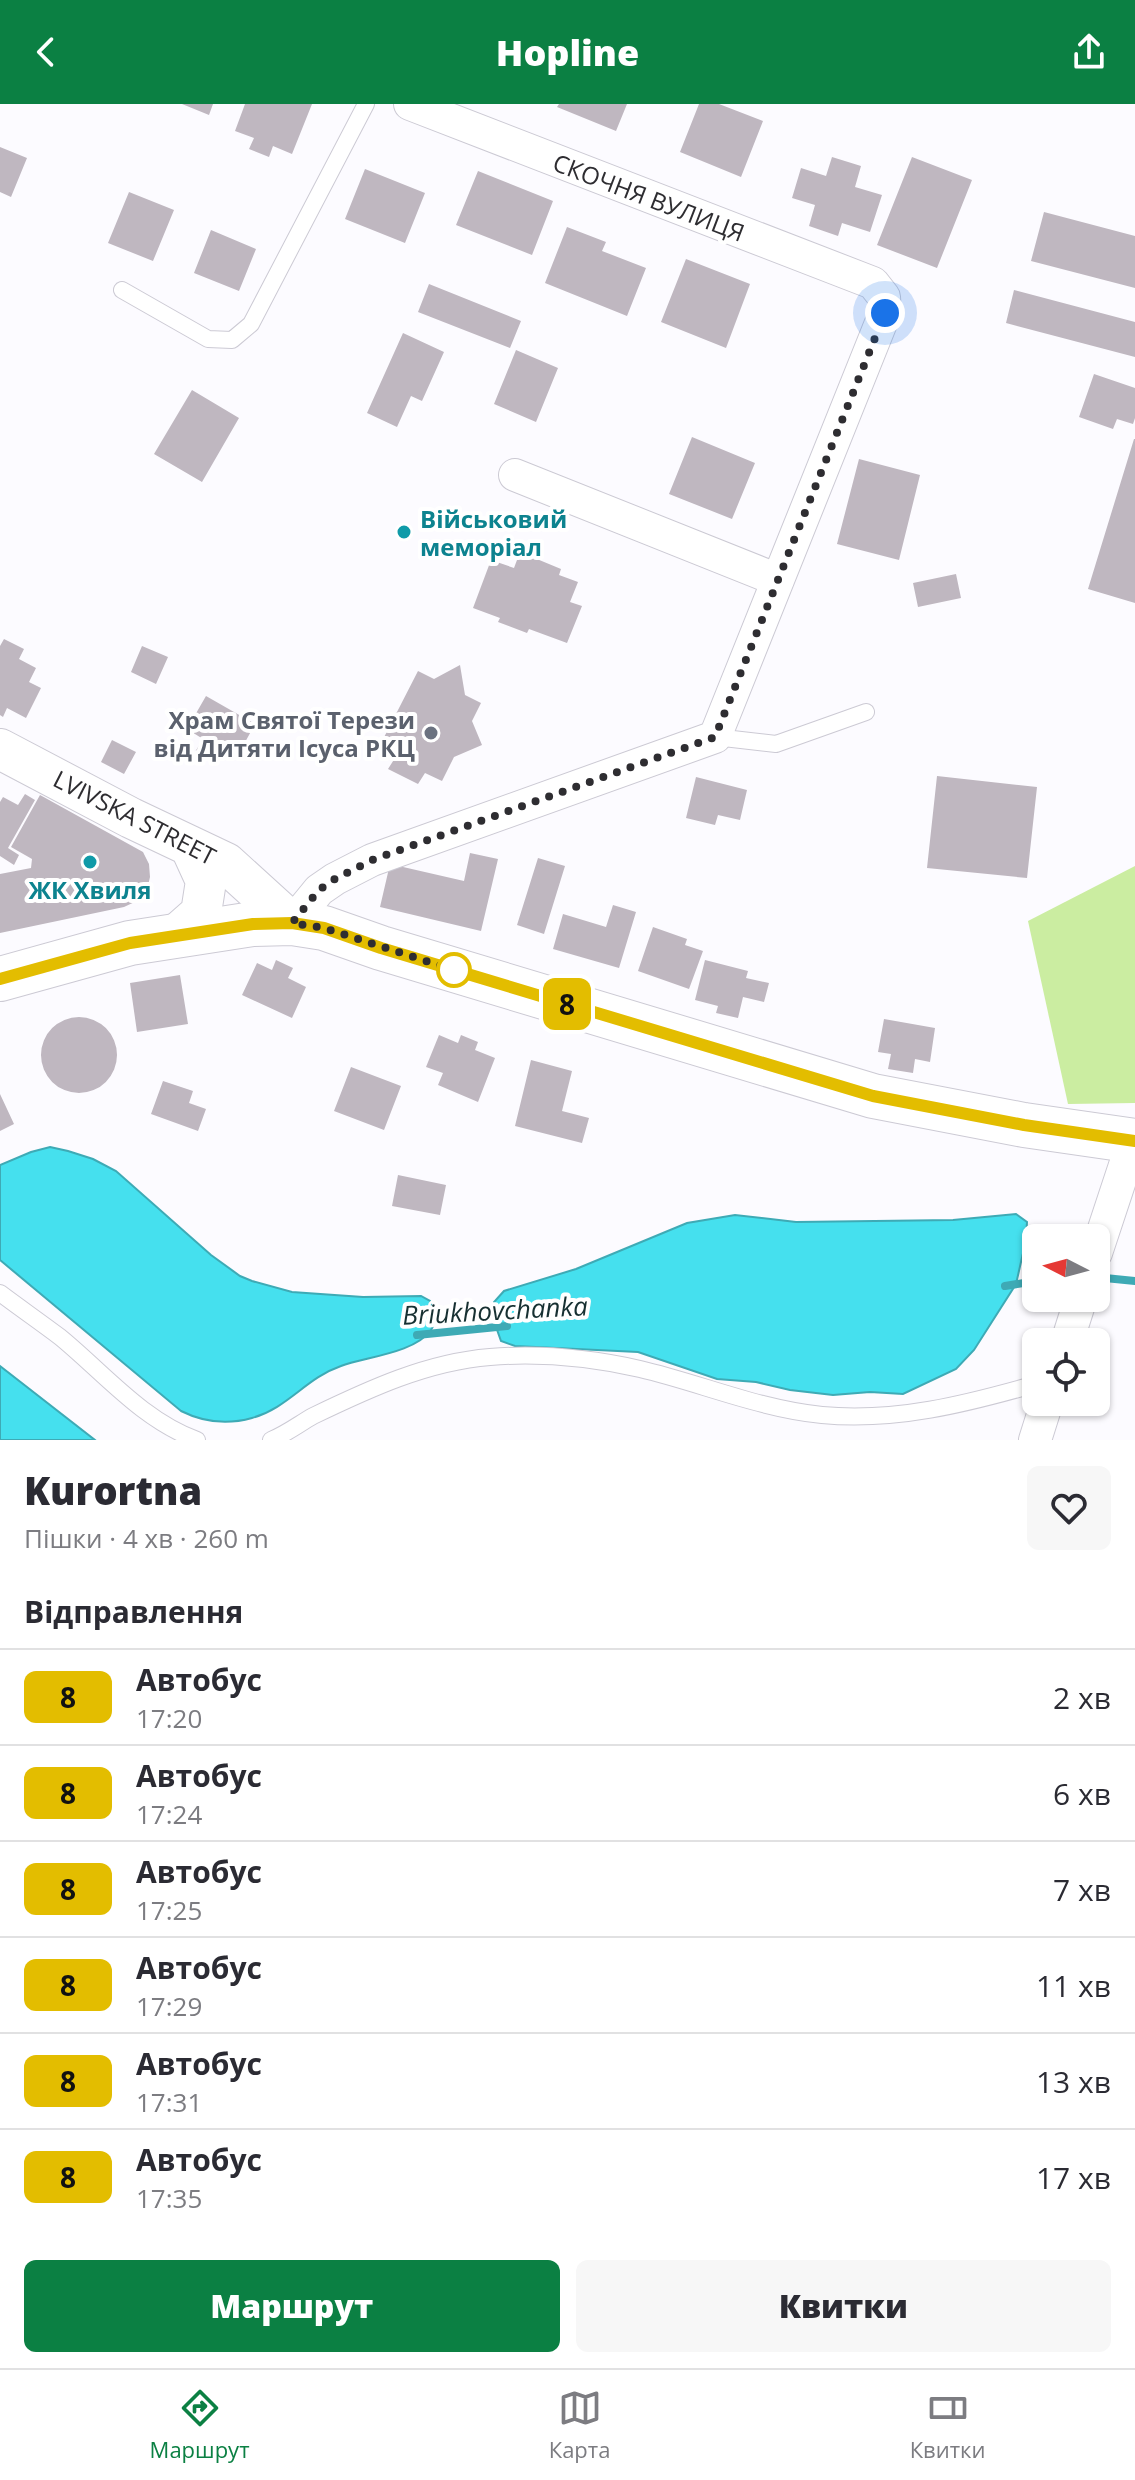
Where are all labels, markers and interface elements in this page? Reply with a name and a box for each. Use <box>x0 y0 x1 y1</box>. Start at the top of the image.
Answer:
text: Hopline <box>496 28 639 77</box>
icon: back <box>24 30 68 74</box>
icon: share <box>1067 30 1111 74</box>
street label: СКОЧНЯ ВУЛИЦЯ <box>549 145 749 249</box>
your location <box>865 293 905 333</box>
place label: Військовий меморіал <box>420 502 567 563</box>
marker: Військовий меморіал <box>395 523 413 541</box>
place label: Храм Святої Терези від Дитяти Ісуса РКЦ <box>154 703 415 764</box>
marker: Храм Святої Терези від Дитяти Ісуса РКЦ <box>422 724 440 742</box>
street label: LVIVSKA STREET <box>48 762 222 872</box>
marker: ЖК Хвиля <box>81 853 99 871</box>
place label: ЖК Хвиля <box>28 873 152 906</box>
unlabelled marker <box>437 953 471 987</box>
line badge: 8 <box>541 978 593 1030</box>
text: 8 <box>559 985 575 1023</box>
north arrow <box>1022 1224 1110 1312</box>
map controls <box>1022 1224 1110 1416</box>
water label: Briukhovchanka <box>401 1287 589 1333</box>
button: locate <box>1022 1328 1110 1416</box>
text: Kurortna <box>24 1464 202 1516</box>
button: heart <box>1027 1466 1111 1550</box>
text: Пішки · 4 хв · 260 m <box>24 1520 269 1556</box>
text: Відправлення <box>24 1591 243 1632</box>
text: Автобус <box>136 1659 262 1700</box>
text: 2 хв <box>1053 1677 1111 1718</box>
text: 8 <box>60 1678 76 1716</box>
text: 17:20 <box>136 1700 202 1736</box>
text: Автобус <box>136 1755 262 1796</box>
text: 6 хв <box>1053 1773 1111 1814</box>
text: 8 <box>60 1774 76 1812</box>
text: 17:24 <box>136 1796 202 1832</box>
text: Автобус <box>136 1851 262 1892</box>
text: 7 хв <box>1053 1869 1111 1910</box>
text: 8 <box>60 1870 76 1908</box>
text: 17:25 <box>136 1892 202 1928</box>
text: Автобус <box>136 1947 262 1988</box>
text: 11 хв <box>1036 1965 1111 2006</box>
text: 8 <box>60 1966 76 2004</box>
text: 17:29 <box>136 1988 202 2024</box>
text: Автобус <box>136 2043 262 2084</box>
text: 13 хв <box>1036 2061 1111 2102</box>
text: 8 <box>60 2062 76 2100</box>
text: 17:31 <box>136 2084 202 2120</box>
text: Автобус <box>136 2139 262 2180</box>
text: 17 хв <box>1036 2157 1111 2198</box>
text: 8 <box>60 2158 76 2196</box>
text: 17:35 <box>136 2180 202 2216</box>
button: Маршрут <box>24 2260 560 2352</box>
button: Квитки <box>576 2260 1111 2352</box>
tab: Маршрут <box>150 2386 250 2464</box>
tab: Карта <box>549 2386 610 2464</box>
tab: Квитки <box>910 2386 985 2464</box>

